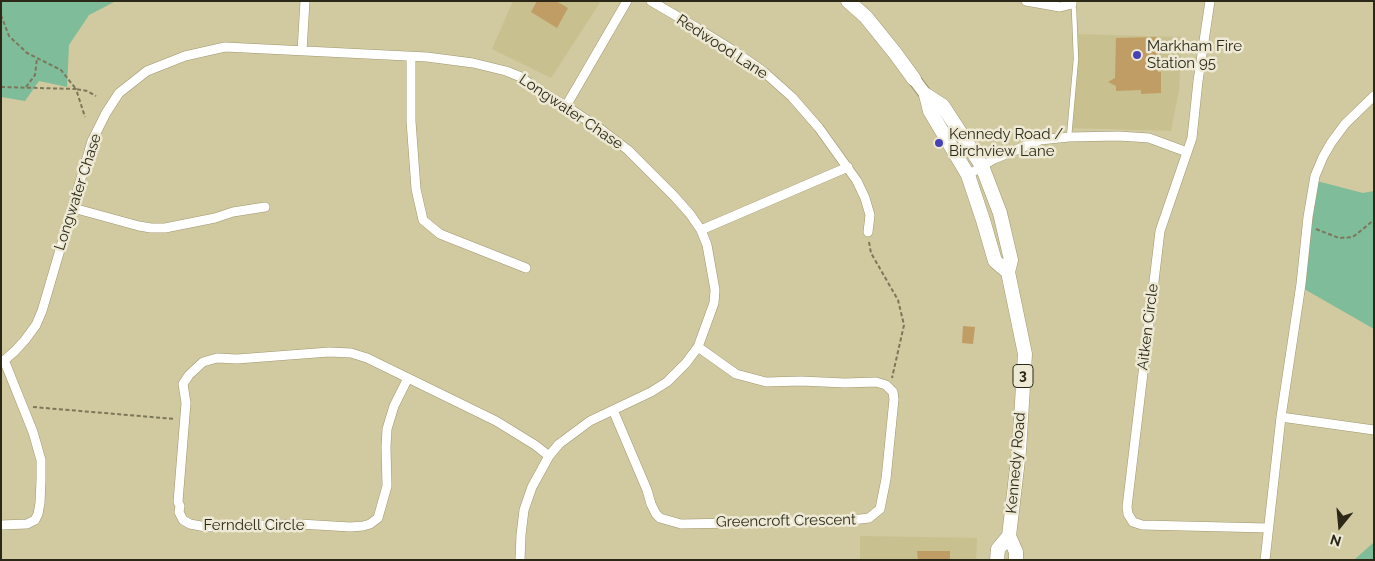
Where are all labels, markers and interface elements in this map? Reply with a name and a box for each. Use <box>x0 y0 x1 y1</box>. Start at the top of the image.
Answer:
street label: Redwood Lane <box>673 11 771 83</box>
place label: Markham Fire Station 95 <box>1147 37 1242 72</box>
marker: Markham Fire Station 95 <box>1131 49 1143 61</box>
street label: Longwater Chase <box>516 71 626 153</box>
place label: Kennedy Road / Birchview Lane <box>949 125 1063 160</box>
street label: Longwater Chase <box>51 131 105 253</box>
marker: Kennedy Road / Birchview Lane <box>933 137 945 149</box>
street label: Aitken Circle <box>1134 283 1162 371</box>
road number: 3 <box>1013 364 1033 388</box>
street label: Kennedy Road <box>1003 412 1029 514</box>
north arrow <box>1315 501 1365 551</box>
street label: Greencroft Crescent <box>716 511 856 531</box>
street label: Ferndell Circle <box>204 516 304 534</box>
text: N <box>1328 531 1343 550</box>

